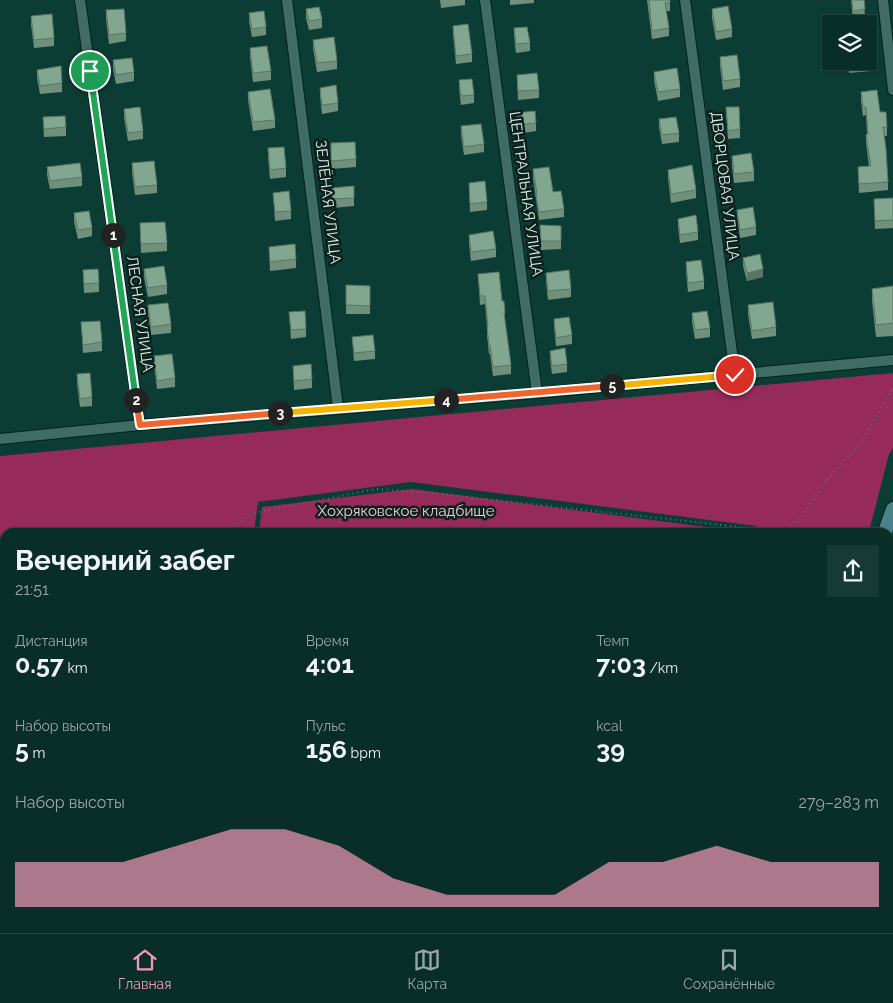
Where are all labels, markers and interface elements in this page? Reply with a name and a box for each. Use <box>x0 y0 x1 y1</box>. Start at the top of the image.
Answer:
map controls <box>822 15 877 70</box>
button: layers <box>822 15 877 70</box>
pin <box>69 50 111 92</box>
icon: arrive <box>76 57 104 85</box>
street label: ЦЕНТРАЛЬНАЯ УЛИЦА <box>506 110 546 278</box>
street label: ДВОРЦОВАЯ УЛИЦА <box>707 110 743 262</box>
street label: ЗЕЛЁНАЯ УЛИЦА <box>311 139 346 265</box>
pin: 1 <box>100 222 126 248</box>
text: 1 <box>110 227 117 243</box>
street label: ЛЕСНАЯ УЛИЦА <box>123 255 157 373</box>
pin <box>714 354 756 396</box>
icon: check <box>721 361 749 389</box>
pin: 5 <box>600 374 624 398</box>
text: 5 <box>609 378 616 394</box>
pin: 2 <box>124 388 148 412</box>
pin: 4 <box>434 388 458 412</box>
text: 2 <box>133 392 140 408</box>
text: 4 <box>443 392 451 408</box>
pin: 3 <box>268 400 292 426</box>
text: 3 <box>277 405 284 421</box>
park label: Хохряковское кладбище <box>318 502 495 520</box>
text: Вечерний забег <box>15 544 235 577</box>
button: share <box>827 545 879 597</box>
text: 21:51 <box>15 580 49 599</box>
text: Дистанция <box>15 633 88 649</box>
text: Время <box>306 633 349 649</box>
text: Темп <box>596 633 629 649</box>
text: 0.57 <box>15 649 64 679</box>
text: 4:01 <box>306 649 354 679</box>
text: 7:03 <box>596 649 646 679</box>
text: km <box>64 660 88 676</box>
text: /km <box>646 660 678 676</box>
text: Набор высоты <box>15 718 111 734</box>
text: Пульс <box>306 718 346 734</box>
text: kcal <box>596 718 623 734</box>
text: 5 <box>15 734 29 764</box>
text: 156 <box>306 734 347 764</box>
text: 39 <box>596 734 625 764</box>
text: m <box>29 745 45 761</box>
text: bpm <box>347 745 381 761</box>
text: Набор высоты <box>15 793 125 812</box>
text: 279–283 m <box>799 793 879 812</box>
tab: Главная <box>118 946 171 992</box>
tab: Карта <box>408 946 447 992</box>
tab: Сохранённые <box>683 946 775 992</box>

